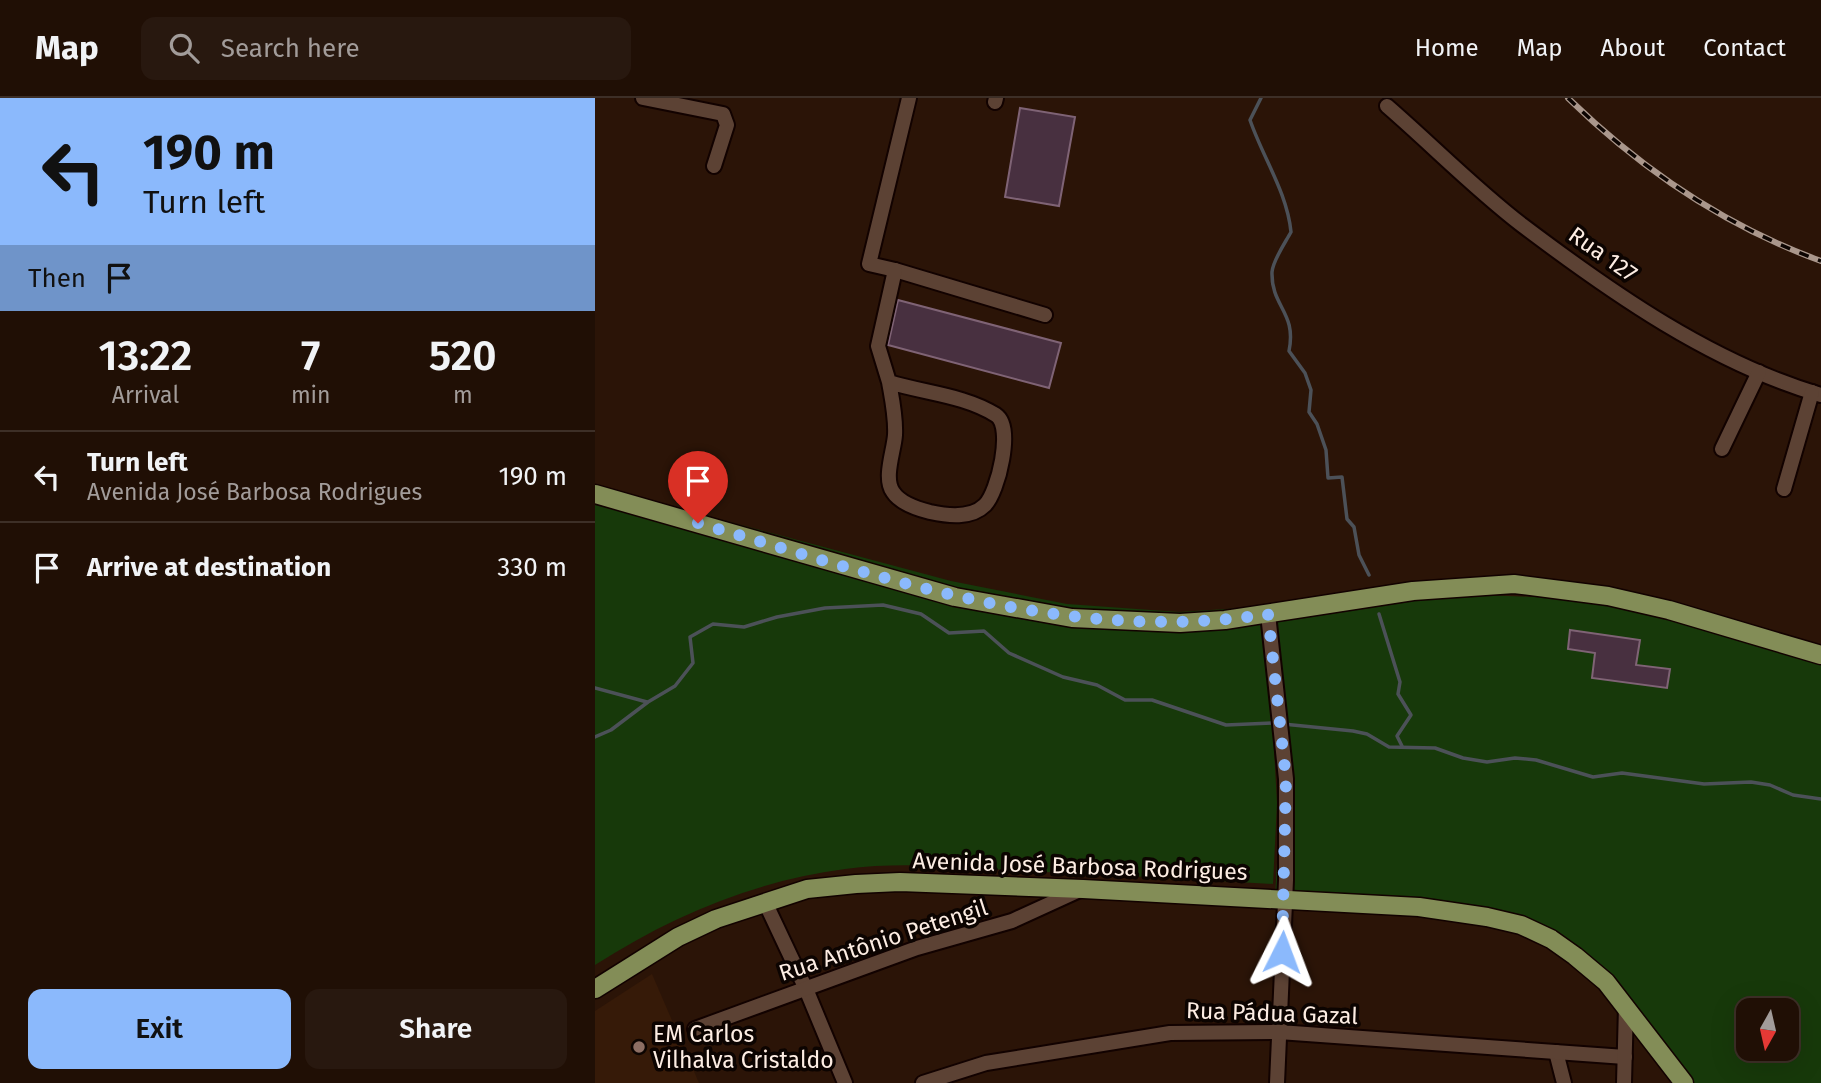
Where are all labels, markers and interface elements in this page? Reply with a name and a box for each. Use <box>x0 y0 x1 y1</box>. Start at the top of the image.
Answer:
search box <box>141 17 631 80</box>
text: Map <box>35 28 99 68</box>
icon: search <box>165 29 203 67</box>
text: Search here <box>221 33 360 64</box>
text: Home <box>1415 34 1479 62</box>
text: Map <box>1517 34 1563 62</box>
text: About <box>1601 34 1665 62</box>
text: Contact <box>1703 34 1786 62</box>
text: 190 m <box>143 123 275 182</box>
icon: left <box>28 126 119 217</box>
text: Turn left <box>143 183 265 221</box>
street label: Rua 127 <box>1563 220 1643 288</box>
icon: arrive <box>100 259 138 297</box>
text: Then <box>28 263 86 294</box>
text: 13:22 <box>99 331 192 381</box>
text: 7 <box>301 331 320 381</box>
text: 520 <box>429 331 496 381</box>
text: Arrival <box>112 381 179 409</box>
text: min <box>291 381 331 409</box>
text: m <box>453 381 473 409</box>
text: Turn left <box>87 447 188 478</box>
pin <box>668 451 728 523</box>
icon: left <box>28 458 66 496</box>
text: 190 m <box>498 461 567 492</box>
icon: arrive <box>679 462 717 500</box>
text: Avenida José Barbosa Rodrigues <box>87 478 422 506</box>
icon: arrive <box>28 549 66 587</box>
text: Arrive at destination <box>87 552 331 583</box>
text: 330 m <box>497 552 567 583</box>
street label: Avenida José Barbosa Rodrigues <box>912 846 1248 886</box>
street label: Rua Antônio Petengil <box>775 893 991 987</box>
position arrow <box>1245 915 1319 989</box>
button: Exit <box>28 989 291 1069</box>
button: Share <box>305 989 567 1069</box>
street label: Rua Pádua Gazal <box>1186 996 1359 1030</box>
north arrow <box>1736 998 1799 1060</box>
map controls <box>1736 998 1799 1061</box>
place label: EM Carlos Vilhalva Cristaldo <box>653 1020 834 1074</box>
marker: EM Carlos Vilhalva Cristaldo <box>631 1039 647 1055</box>

